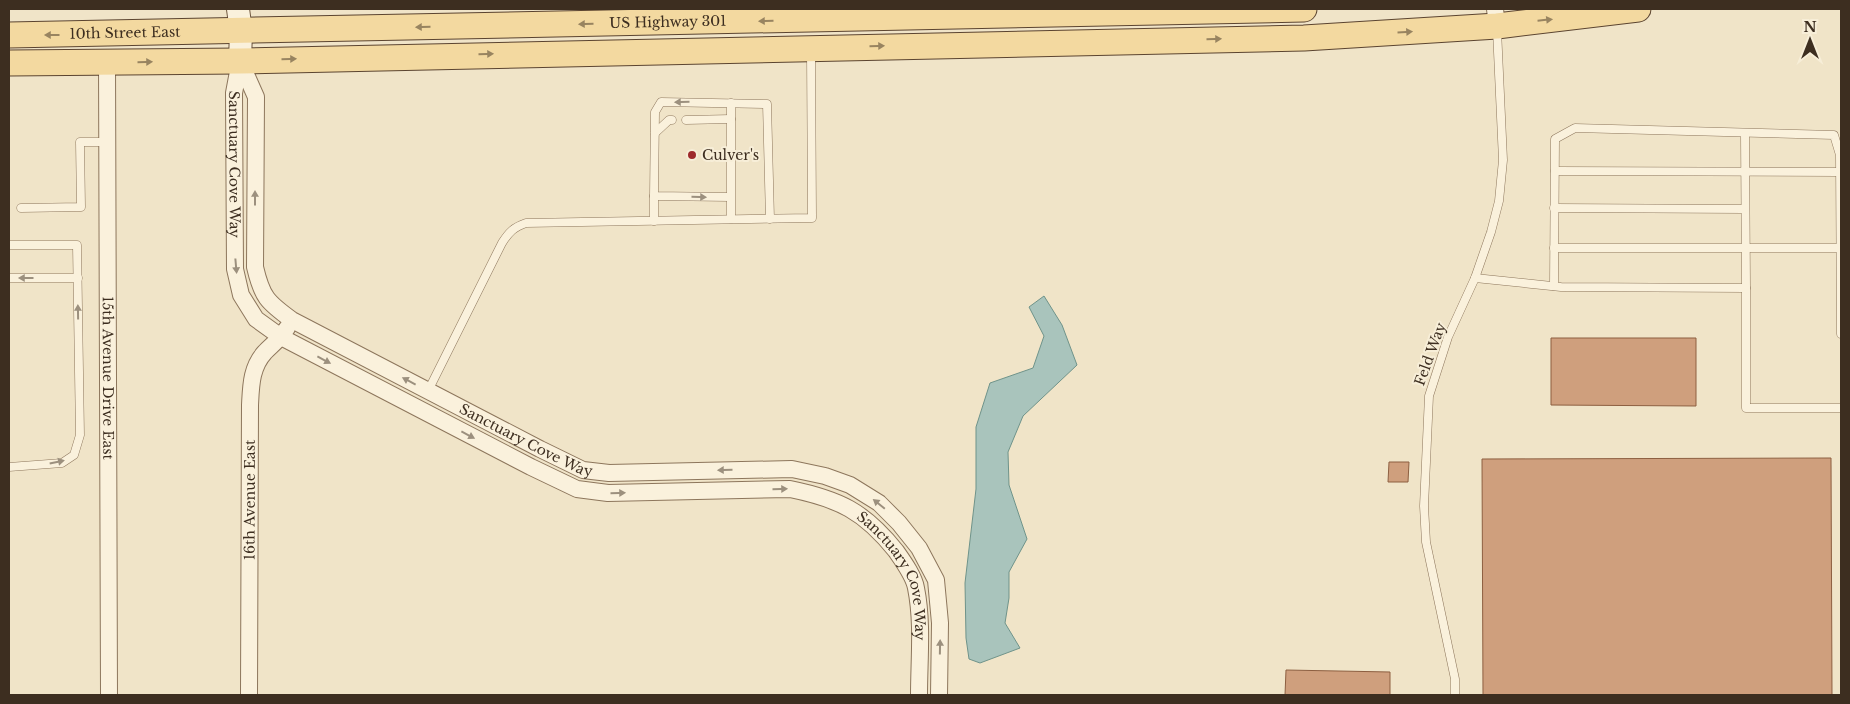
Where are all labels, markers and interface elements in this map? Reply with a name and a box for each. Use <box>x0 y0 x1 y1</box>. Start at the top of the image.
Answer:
street label: US Highway 301 <box>609 12 727 32</box>
north arrow <box>1785 15 1835 65</box>
one-way arrow <box>1538 16 1554 24</box>
one-way arrow <box>757 17 773 25</box>
text: N <box>1803 18 1817 36</box>
one-way arrow <box>577 20 593 28</box>
street label: 10th Street East <box>69 23 181 43</box>
one-way arrow <box>415 24 431 32</box>
one-way arrow <box>1398 28 1414 36</box>
one-way arrow <box>44 31 60 39</box>
one-way arrow <box>1206 35 1222 43</box>
one-way arrow <box>869 42 885 50</box>
one-way arrow <box>479 50 495 58</box>
one-way arrow <box>281 55 297 63</box>
one-way arrow <box>137 58 153 66</box>
street label: Sanctuary Cove Way <box>225 91 244 238</box>
one-way arrow <box>674 98 690 106</box>
place label: Culver's <box>702 146 759 164</box>
marker: Culver's <box>686 149 698 161</box>
one-way arrow <box>251 190 259 206</box>
one-way arrow <box>691 193 707 201</box>
one-way arrow <box>232 259 240 275</box>
one-way arrow <box>17 274 33 282</box>
street label: 15th Avenue Drive East <box>99 296 117 461</box>
one-way arrow <box>74 304 82 320</box>
street label: Feld Way <box>1410 320 1450 388</box>
one-way arrow <box>318 355 331 364</box>
one-way arrow <box>401 377 416 385</box>
street label: Sanctuary Cove Way <box>456 400 594 480</box>
one-way arrow <box>461 431 476 439</box>
street label: 16th Avenue East <box>240 439 259 560</box>
one-way arrow <box>49 458 65 466</box>
one-way arrow <box>716 466 732 474</box>
one-way arrow <box>772 485 788 493</box>
one-way arrow <box>610 489 626 497</box>
one-way arrow <box>873 499 886 510</box>
street label: Sanctuary Cove Way <box>853 507 929 641</box>
one-way arrow <box>936 638 944 654</box>

